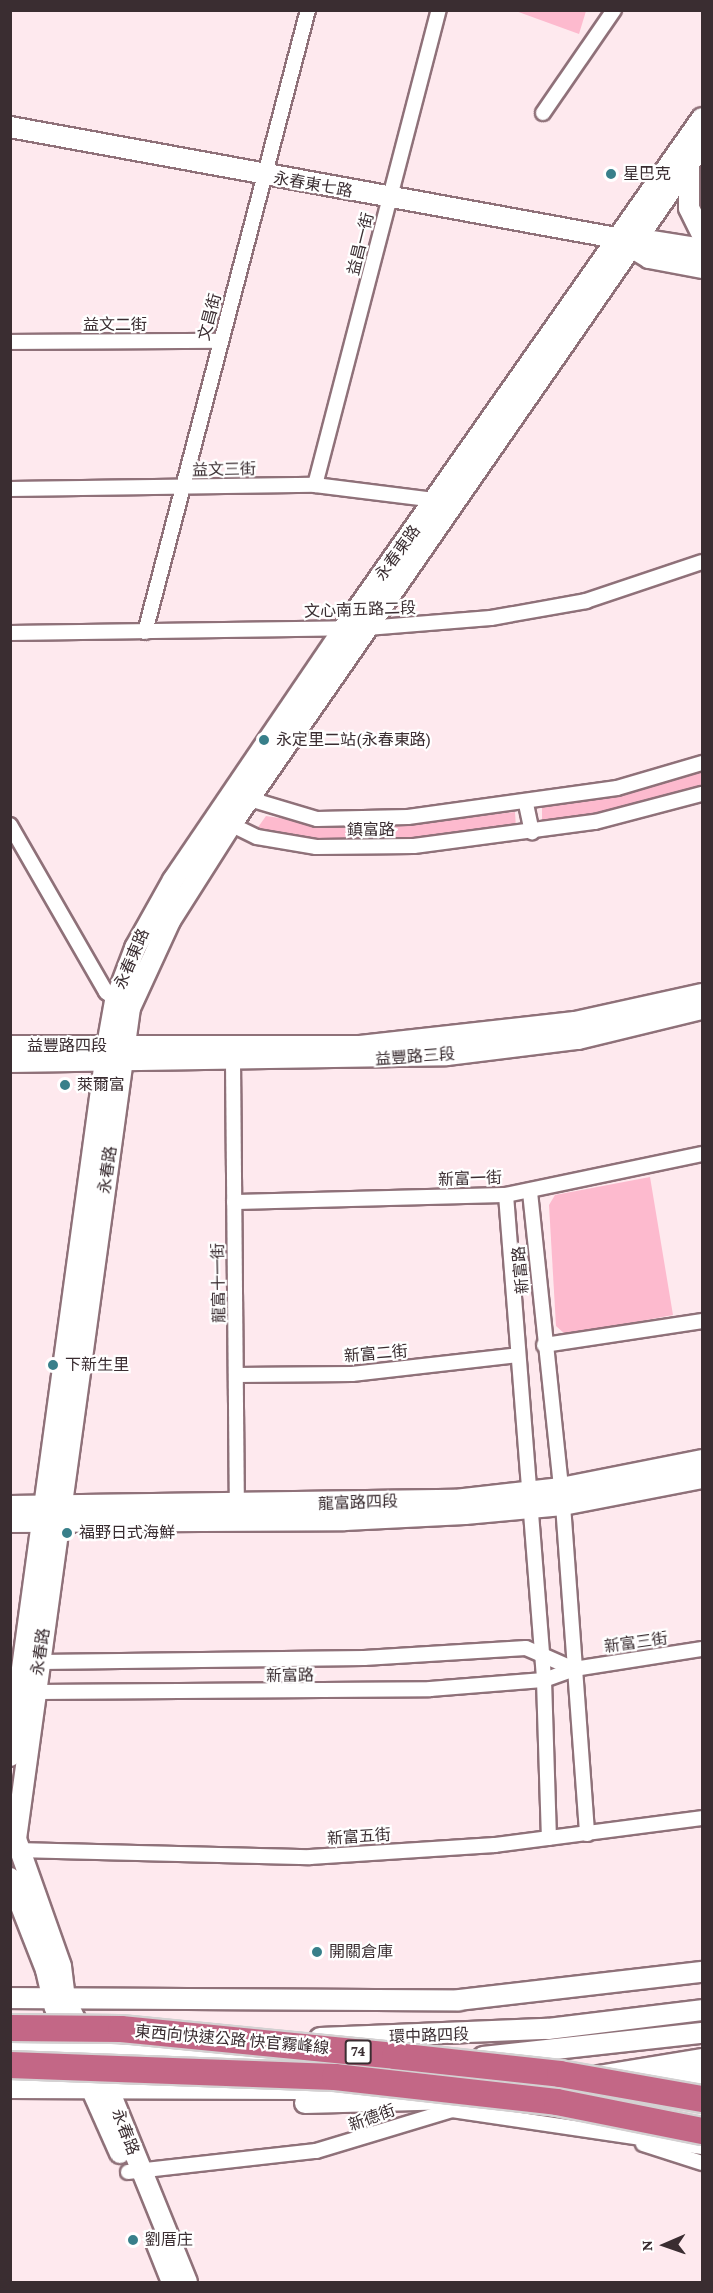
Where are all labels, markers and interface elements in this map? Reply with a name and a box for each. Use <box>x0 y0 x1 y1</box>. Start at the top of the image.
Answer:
place label: 星巴克 <box>623 164 671 184</box>
marker: 星巴克 <box>604 167 618 181</box>
street label: 永春東七路 <box>272 169 354 201</box>
street label: 益昌一街 <box>344 211 378 277</box>
street label: 文昌街 <box>195 291 225 343</box>
street label: 益文二街 <box>83 315 147 335</box>
street label: 益文三街 <box>192 460 256 480</box>
street label: 永春東路 <box>371 521 425 585</box>
street label: 文心南五路二段 <box>304 598 416 622</box>
place label: 永定里二站(永春東路) <box>276 730 431 750</box>
marker: 永定里二站(永春東路) <box>257 733 271 747</box>
street label: 鎮富路 <box>347 820 395 840</box>
street label: 永春東路 <box>111 926 153 992</box>
street label: 益豐路四段 <box>27 1036 107 1056</box>
street label: 益豐路三段 <box>374 1045 456 1069</box>
place label: 萊爾富 <box>77 1075 125 1095</box>
marker: 萊爾富 <box>58 1078 72 1092</box>
street label: 永春路 <box>95 1145 121 1195</box>
street label: 新富一街 <box>438 1168 502 1190</box>
street label: 龍富十一街 <box>209 1243 229 1323</box>
street label: 新富路 <box>509 1245 533 1295</box>
street label: 新富二街 <box>343 1342 409 1366</box>
place label: 下新生里 <box>65 1355 129 1375</box>
marker: 下新生里 <box>46 1358 60 1372</box>
street label: 龍富路四段 <box>318 1492 398 1514</box>
place label: 福野日式海鮮 <box>79 1523 175 1543</box>
marker: 福野日式海鮮 <box>60 1526 74 1540</box>
street label: 永春路 <box>28 1627 54 1677</box>
street label: 新富三街 <box>603 1629 669 1657</box>
street label: 新富路 <box>266 1666 314 1686</box>
street label: 新富五街 <box>326 1825 392 1849</box>
place label: 開關倉庫 <box>329 1942 393 1962</box>
marker: 開關倉庫 <box>310 1945 324 1959</box>
street label: 東西向快速公路 快官霧峰線 <box>134 2022 330 2058</box>
street label: 環中路四段 <box>389 2025 469 2047</box>
road number: 74 <box>344 2040 372 2064</box>
street label: 新德街 <box>346 2101 398 2135</box>
street label: 永春路 <box>107 2106 143 2158</box>
north arrow <box>635 2215 695 2275</box>
place label: 劉厝庄 <box>145 2230 193 2250</box>
marker: 劉厝庄 <box>126 2233 140 2247</box>
text: N <box>638 2240 655 2251</box>

